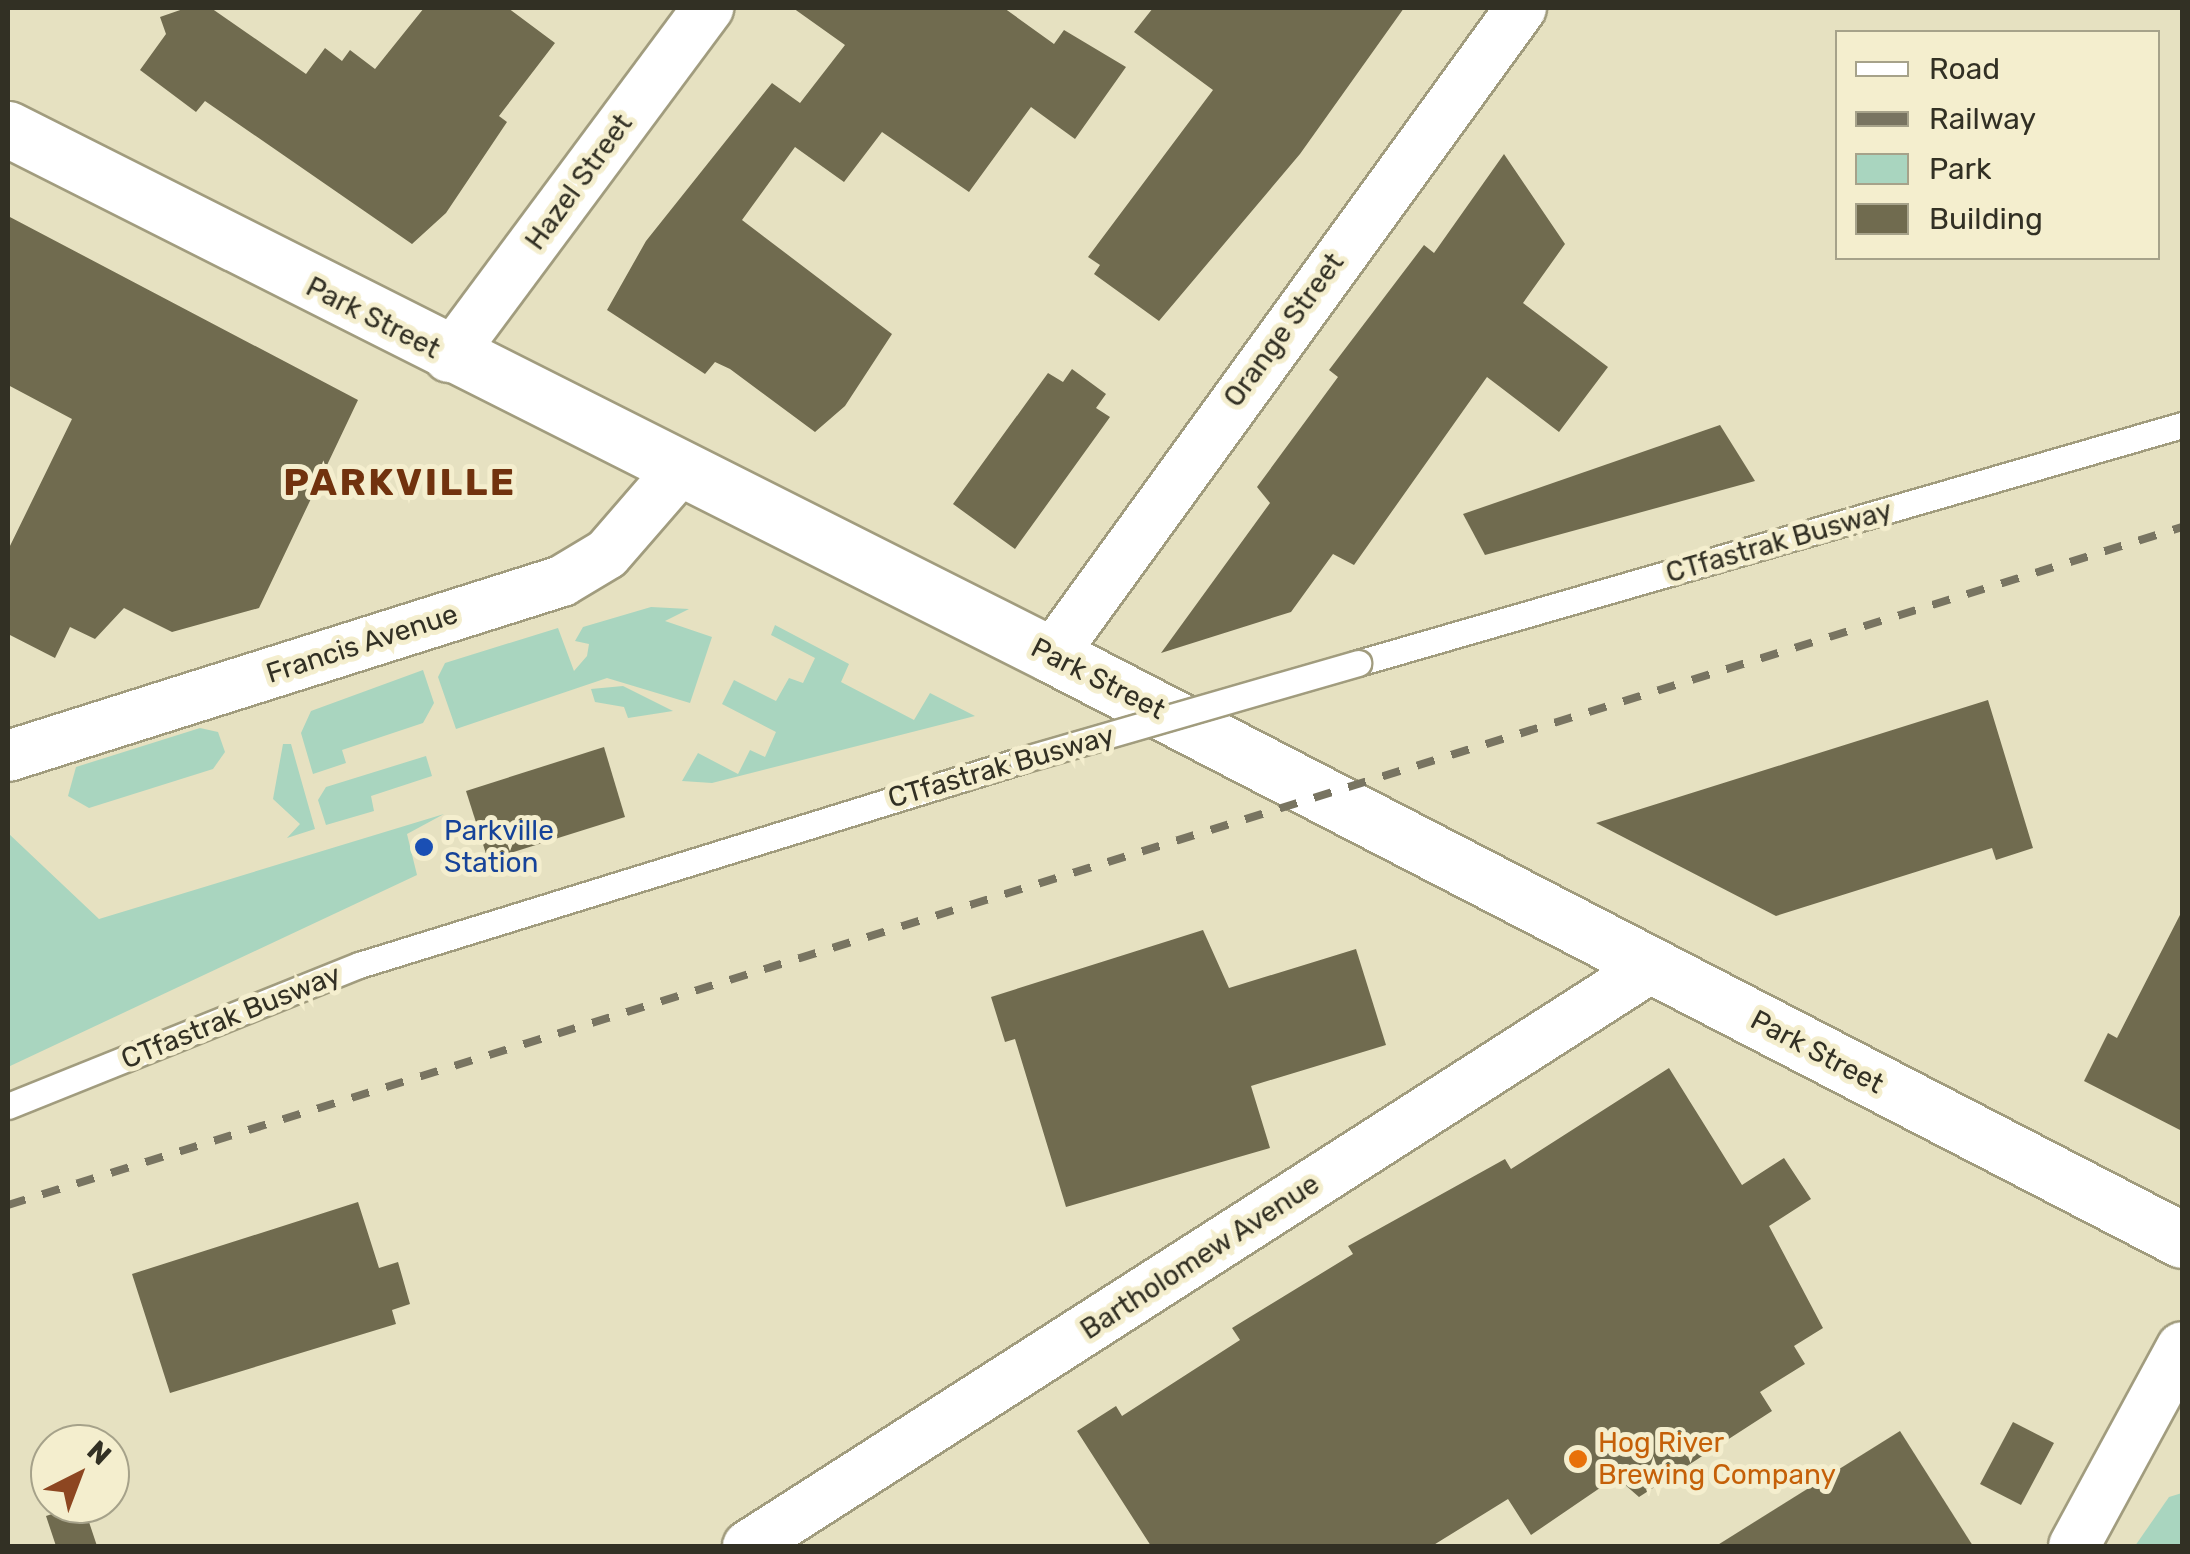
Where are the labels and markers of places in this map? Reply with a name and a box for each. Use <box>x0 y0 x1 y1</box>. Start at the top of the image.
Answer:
place label: Parkville Station <box>444 814 554 880</box>
marker: Parkville Station <box>413 836 435 858</box>
place label: Hog River Brewing Company <box>1598 1426 1836 1492</box>
marker: Hog River Brewing Company <box>1567 1448 1589 1470</box>

